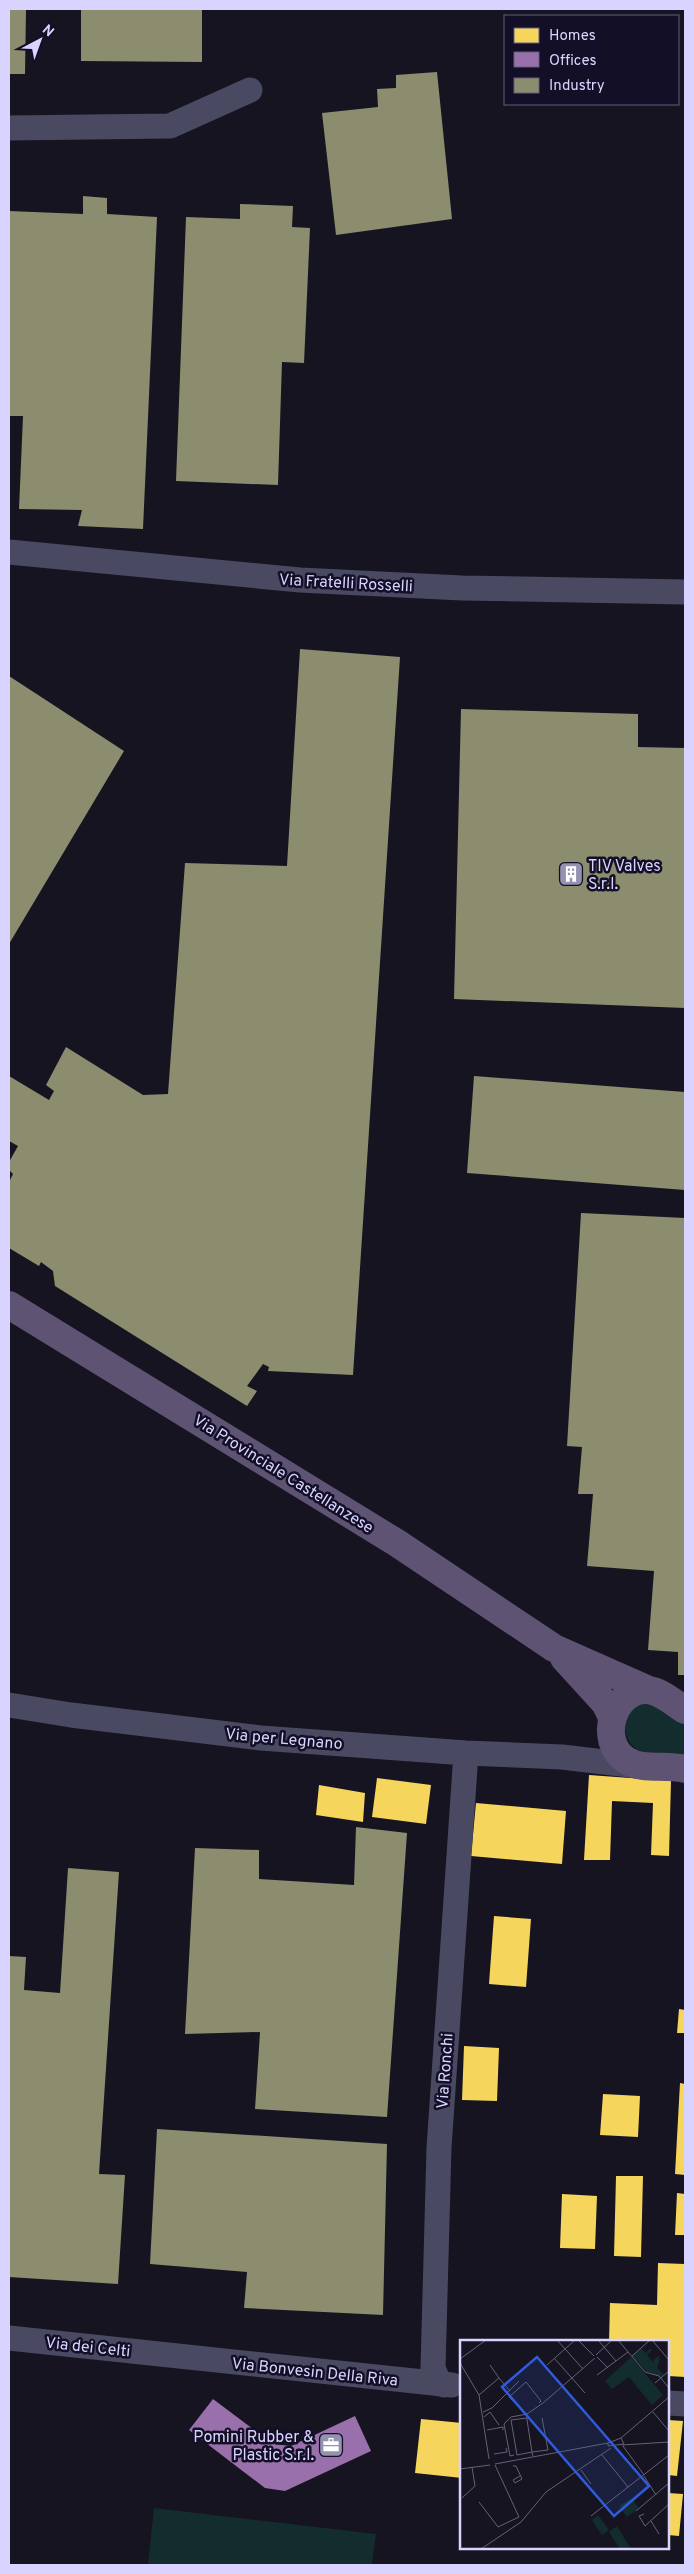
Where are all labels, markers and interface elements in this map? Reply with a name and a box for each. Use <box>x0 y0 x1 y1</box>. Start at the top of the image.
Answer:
north arrow <box>15 15 65 65</box>
legend <box>504 15 679 105</box>
text: N <box>38 22 57 41</box>
text: Homes <box>549 27 596 46</box>
text: Offices <box>549 52 596 71</box>
text: Industry <box>549 77 605 96</box>
street label: Via Fratelli Rosselli <box>278 570 413 597</box>
place label: TIV Valves S.r.l. <box>588 857 661 895</box>
building icon: TIV Valves S.r.l. <box>558 861 584 887</box>
street label: Via Provinciale Castellanzese <box>189 1411 377 1539</box>
street label: Via per Legnano <box>224 1725 343 1755</box>
street label: Via Ronchi <box>433 2032 459 2110</box>
street label: Via dei Celti <box>44 2334 131 2362</box>
inset map <box>460 2340 669 2549</box>
street label: Via Bonvesin Della Riva <box>231 2354 399 2392</box>
place label: Pomini Rubber & Plastic S.r.l. <box>193 2428 314 2466</box>
office icon: Pomini Rubber & Plastic S.r.l. <box>318 2432 344 2458</box>

